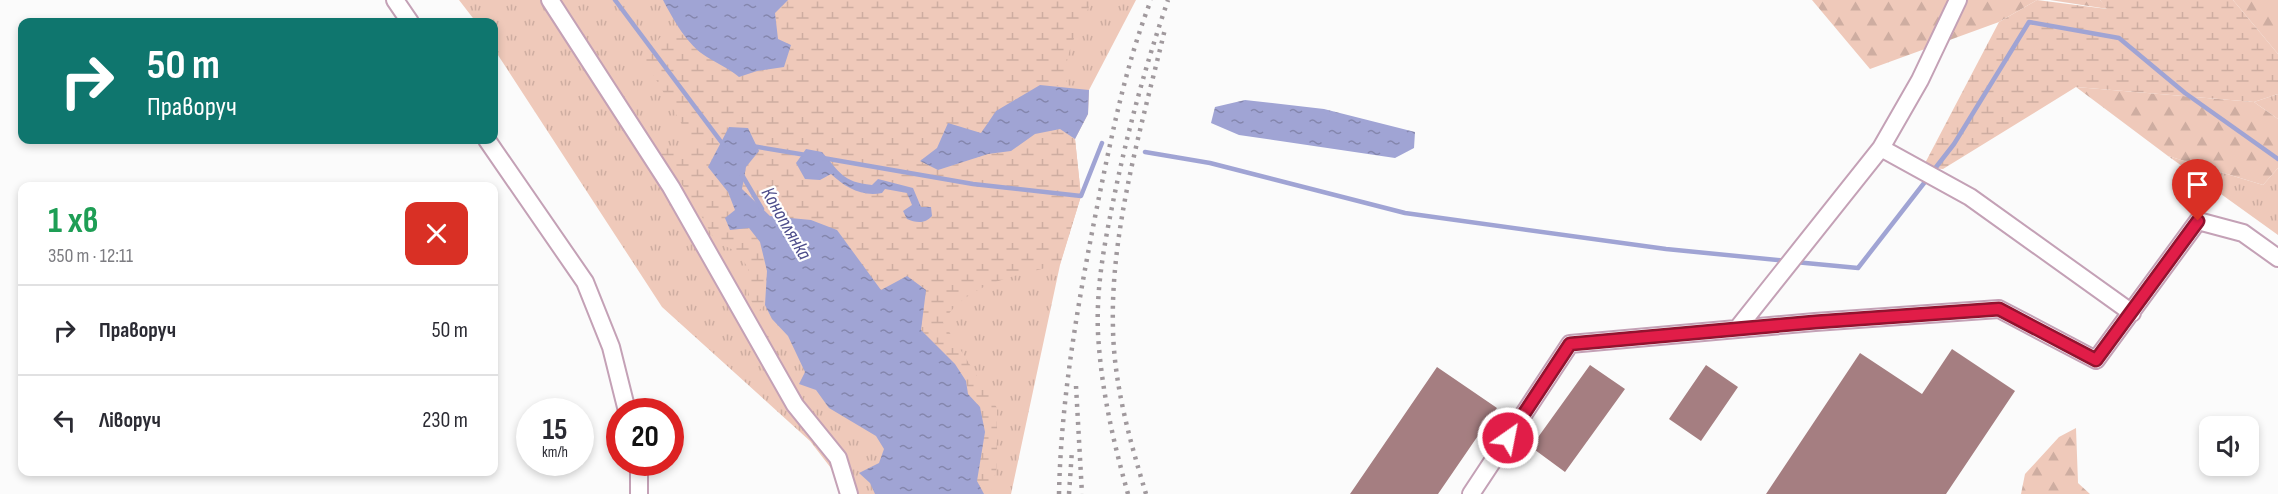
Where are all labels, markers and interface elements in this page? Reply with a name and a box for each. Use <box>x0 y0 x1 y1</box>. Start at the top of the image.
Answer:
text: 50 m <box>147 40 220 91</box>
icon: right <box>48 42 126 120</box>
text: Праворуч <box>147 91 237 123</box>
pin <box>2172 159 2223 221</box>
icon: arrive <box>2181 168 2214 201</box>
water label: Коноплянка <box>756 183 816 264</box>
text: 1 хв <box>48 200 98 243</box>
button: close <box>405 202 468 265</box>
text: 350 m · 12:11 <box>48 244 133 268</box>
icon: right <box>48 314 81 347</box>
text: Праворуч <box>99 317 176 344</box>
text: 50 m <box>432 317 468 344</box>
speed limit sign: 20 <box>606 398 684 476</box>
icon: left <box>48 404 81 437</box>
position arrow <box>1476 406 1540 470</box>
text: Ліворуч <box>99 407 161 434</box>
text: 230 m <box>422 407 468 434</box>
text: 15 <box>543 412 568 448</box>
map controls <box>2199 416 2259 476</box>
button: sound <box>2199 416 2259 476</box>
text: km/h <box>542 443 568 462</box>

